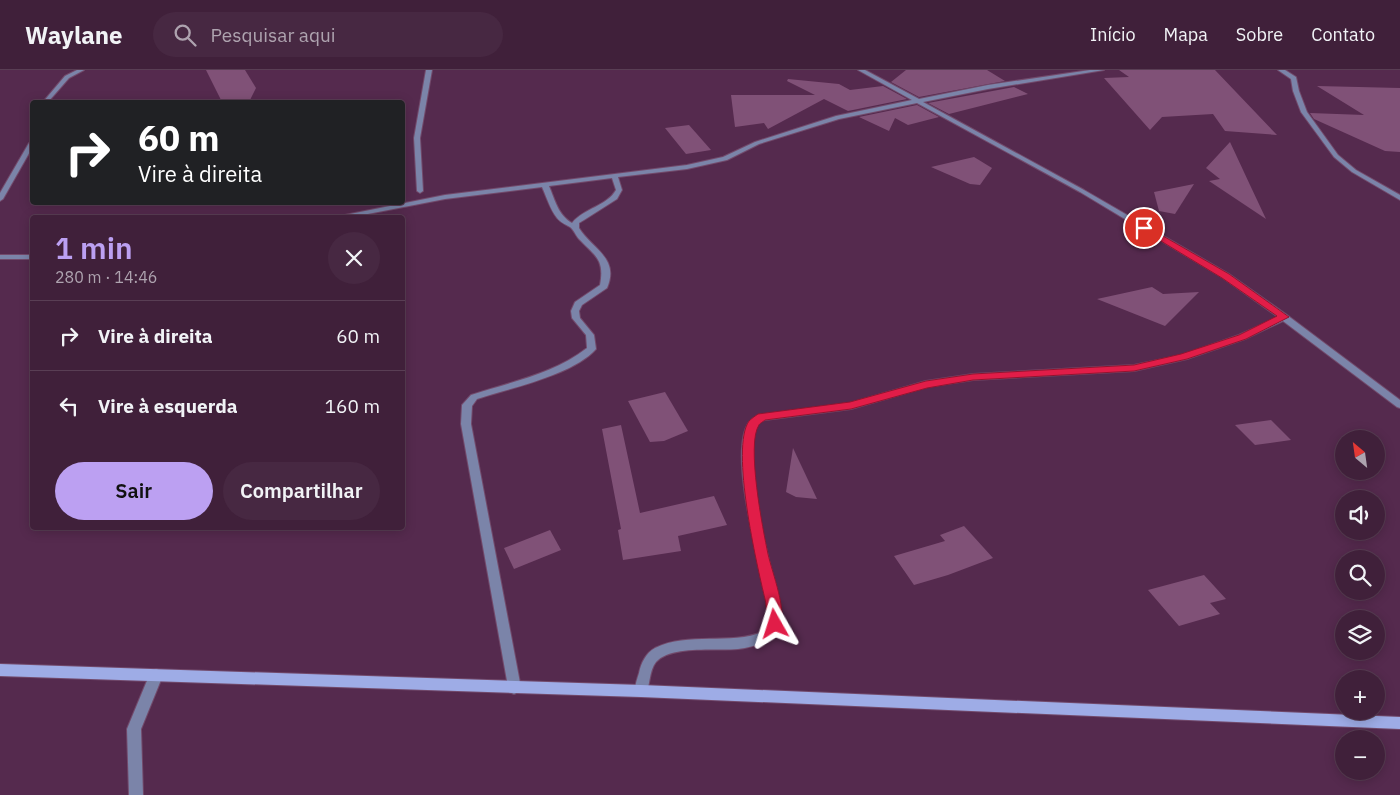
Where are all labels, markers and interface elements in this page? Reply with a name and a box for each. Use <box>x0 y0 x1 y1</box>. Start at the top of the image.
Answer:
search box <box>153 12 503 57</box>
text: Waylane <box>25 19 123 51</box>
icon: search <box>171 21 199 49</box>
text: Pesquisar aqui <box>211 23 336 47</box>
text: Início <box>1090 23 1136 46</box>
text: Mapa <box>1164 23 1208 46</box>
text: Sobre <box>1236 23 1283 46</box>
text: Contato <box>1311 23 1375 46</box>
text: 60 m <box>138 115 220 161</box>
icon: right <box>55 120 120 185</box>
text: Vire à direita <box>138 159 262 188</box>
pin <box>1123 207 1165 249</box>
icon: arrive <box>1130 214 1158 242</box>
text: 1 min <box>55 228 133 267</box>
button: close <box>328 232 380 284</box>
text: 280 m · 14:46 <box>55 267 157 287</box>
icon: right <box>55 322 83 350</box>
text: Vire à direita <box>98 324 213 348</box>
text: 60 m <box>336 324 380 348</box>
icon: left <box>55 392 83 420</box>
text: Vire à esquerda <box>98 394 238 418</box>
text: 160 m <box>325 394 380 418</box>
north arrow <box>1335 430 1385 480</box>
map controls <box>1335 430 1385 780</box>
button: Sair <box>55 462 213 520</box>
button: Compartilhar <box>223 462 380 520</box>
button: sound <box>1335 490 1385 540</box>
button: search <box>1335 550 1385 600</box>
position arrow <box>748 597 800 649</box>
button: layers <box>1335 610 1385 660</box>
button: + <box>1335 670 1385 720</box>
button: − <box>1335 730 1385 780</box>

